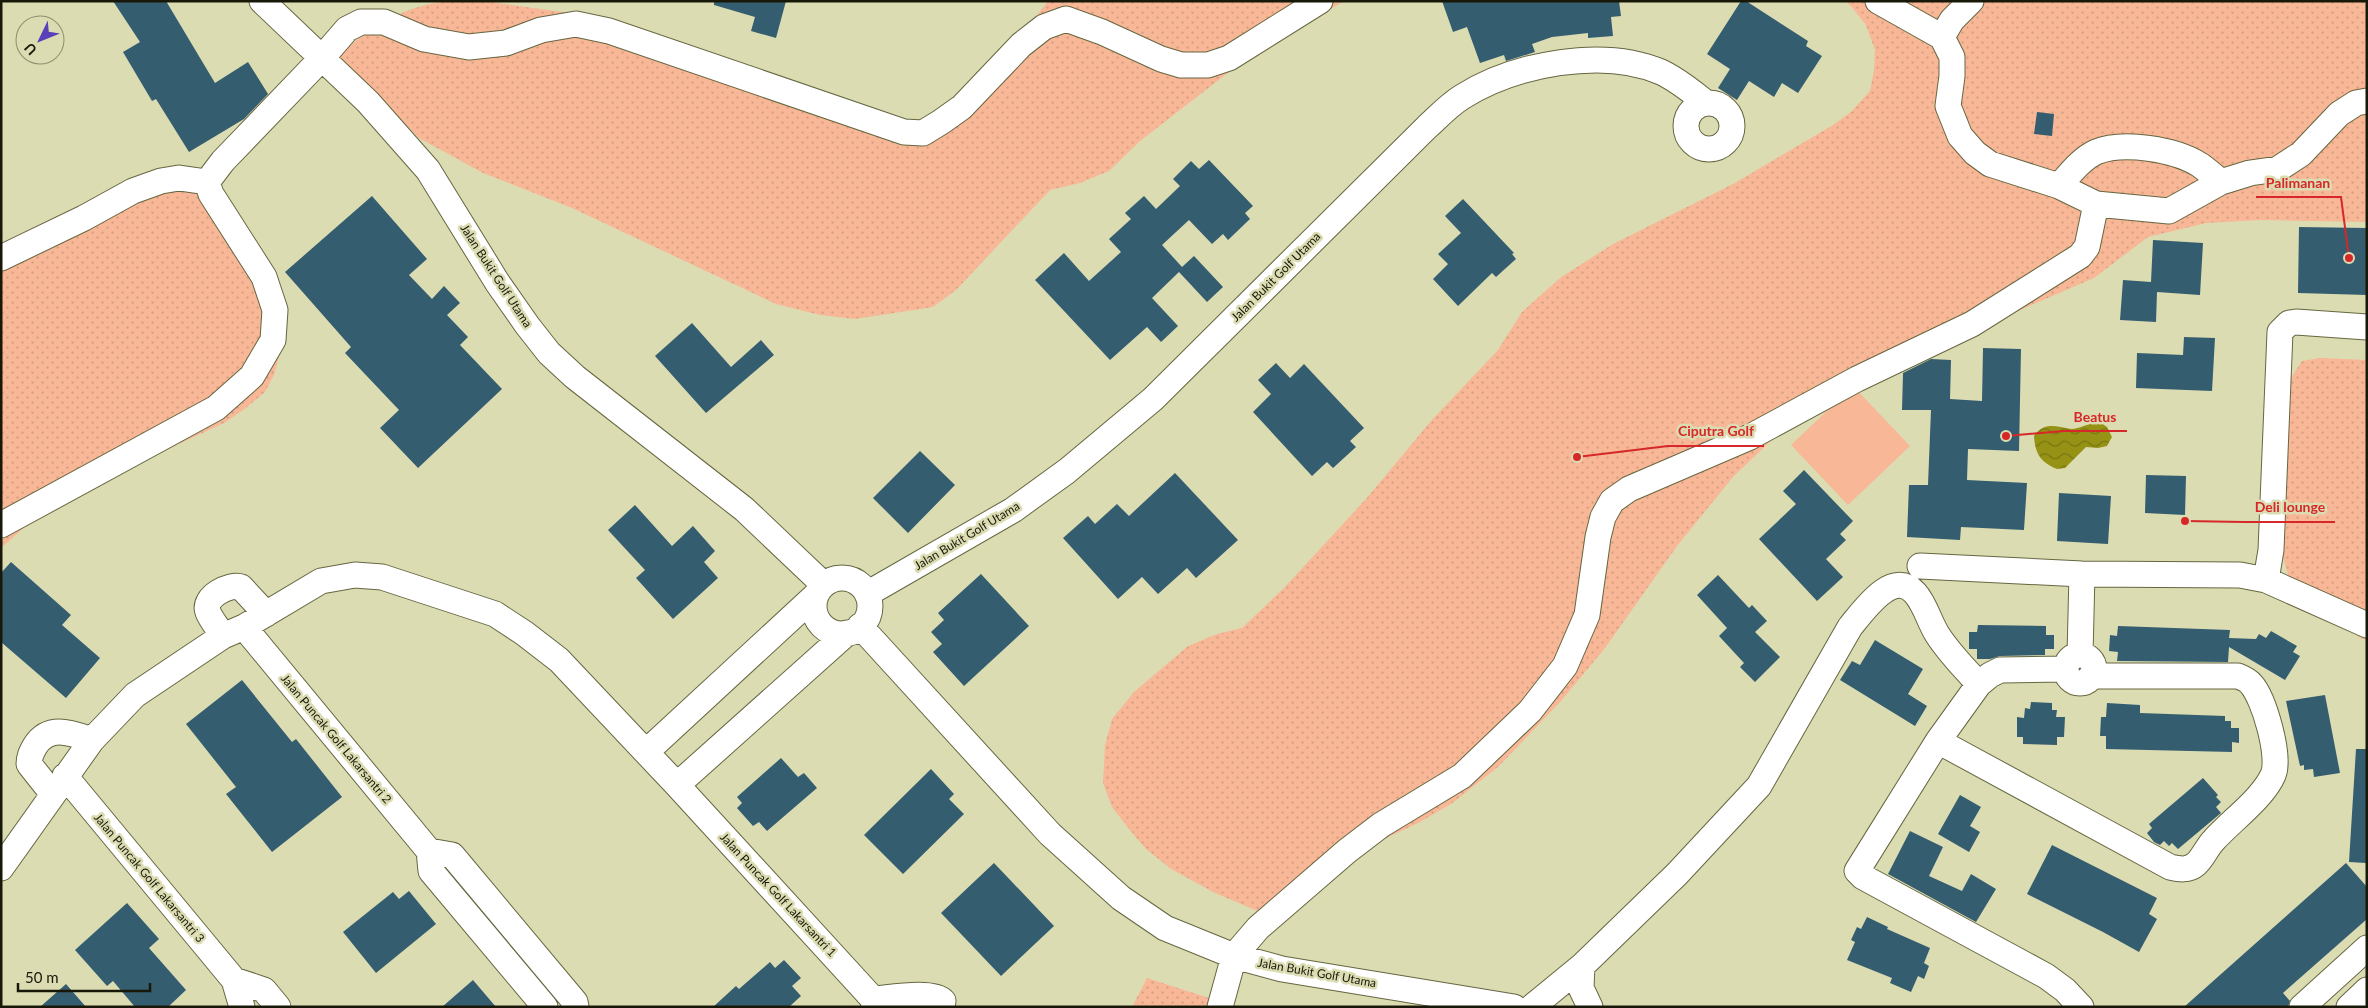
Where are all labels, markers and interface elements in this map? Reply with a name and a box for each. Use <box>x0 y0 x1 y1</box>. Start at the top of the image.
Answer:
north arrow <box>15 15 65 65</box>
text: U <box>20 40 40 59</box>
callout: Palimanan <box>2256 168 2341 197</box>
text: Palimanan <box>2266 174 2330 191</box>
street label: Jalan Bukit Golf Utama <box>457 221 535 330</box>
street label: Jalan Bukit Golf Utama <box>1228 229 1323 324</box>
callout: Beatus <box>2064 402 2127 431</box>
text: Beatus <box>2074 408 2116 425</box>
callout: Ciputra Golf <box>1668 417 1764 446</box>
text: Ciputra Golf <box>1678 422 1754 439</box>
callout: Deli lounge <box>2244 493 2335 522</box>
street label: Jalan Bukit Golf Utama <box>911 498 1022 573</box>
text: Deli lounge <box>2255 498 2326 515</box>
street label: Jalan Puncak Golf Lakarsantri 2 <box>278 671 395 806</box>
street label: Jalan Puncak Golf Lakarsantri 3 <box>91 810 208 945</box>
street label: Jalan Puncak Golf Lakarsantri 1 <box>717 830 840 960</box>
street label: Jalan Bukit Golf Utama <box>1257 955 1378 990</box>
scale bar <box>18 960 150 992</box>
text: 50 m <box>25 968 59 986</box>

